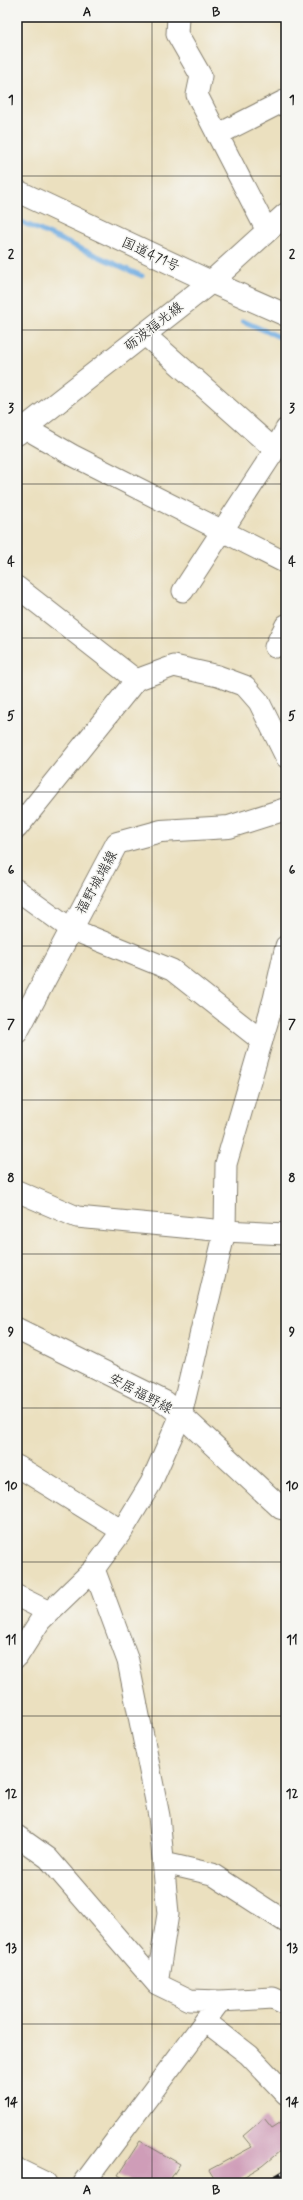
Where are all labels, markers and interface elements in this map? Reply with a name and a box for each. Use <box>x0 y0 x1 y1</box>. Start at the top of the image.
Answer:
text: A <box>83 4 91 21</box>
text: B <box>212 4 221 21</box>
text: 1 <box>8 92 14 109</box>
text: 1 <box>289 92 295 109</box>
street label: 国道471号 <box>118 234 183 276</box>
text: 2 <box>8 246 15 263</box>
text: 2 <box>289 246 296 263</box>
street label: 砺波福光線 <box>120 298 187 355</box>
text: 3 <box>8 400 14 417</box>
text: 3 <box>289 400 295 417</box>
text: 4 <box>7 554 15 571</box>
text: 4 <box>288 554 296 571</box>
text: 5 <box>7 708 15 725</box>
text: 5 <box>288 708 296 725</box>
street label: 福野城端線 <box>72 848 122 917</box>
text: 6 <box>8 862 15 879</box>
text: 6 <box>289 862 296 879</box>
text: 7 <box>7 1016 15 1033</box>
text: 7 <box>288 1016 296 1033</box>
text: 8 <box>7 1170 15 1187</box>
text: 8 <box>288 1170 296 1187</box>
text: 9 <box>8 1324 15 1341</box>
text: 9 <box>289 1324 296 1341</box>
street label: 安居福野線 <box>105 1370 176 1418</box>
text: 10 <box>4 1478 18 1495</box>
text: 10 <box>285 1478 299 1495</box>
text: 11 <box>5 1632 17 1649</box>
text: 11 <box>286 1632 298 1649</box>
text: 12 <box>5 1786 17 1803</box>
text: 12 <box>286 1786 298 1803</box>
text: 13 <box>5 1940 17 1957</box>
text: 13 <box>286 1940 298 1957</box>
text: 14 <box>4 2094 18 2111</box>
text: 14 <box>285 2094 299 2111</box>
text: A <box>83 2182 91 2199</box>
text: B <box>212 2182 221 2199</box>

